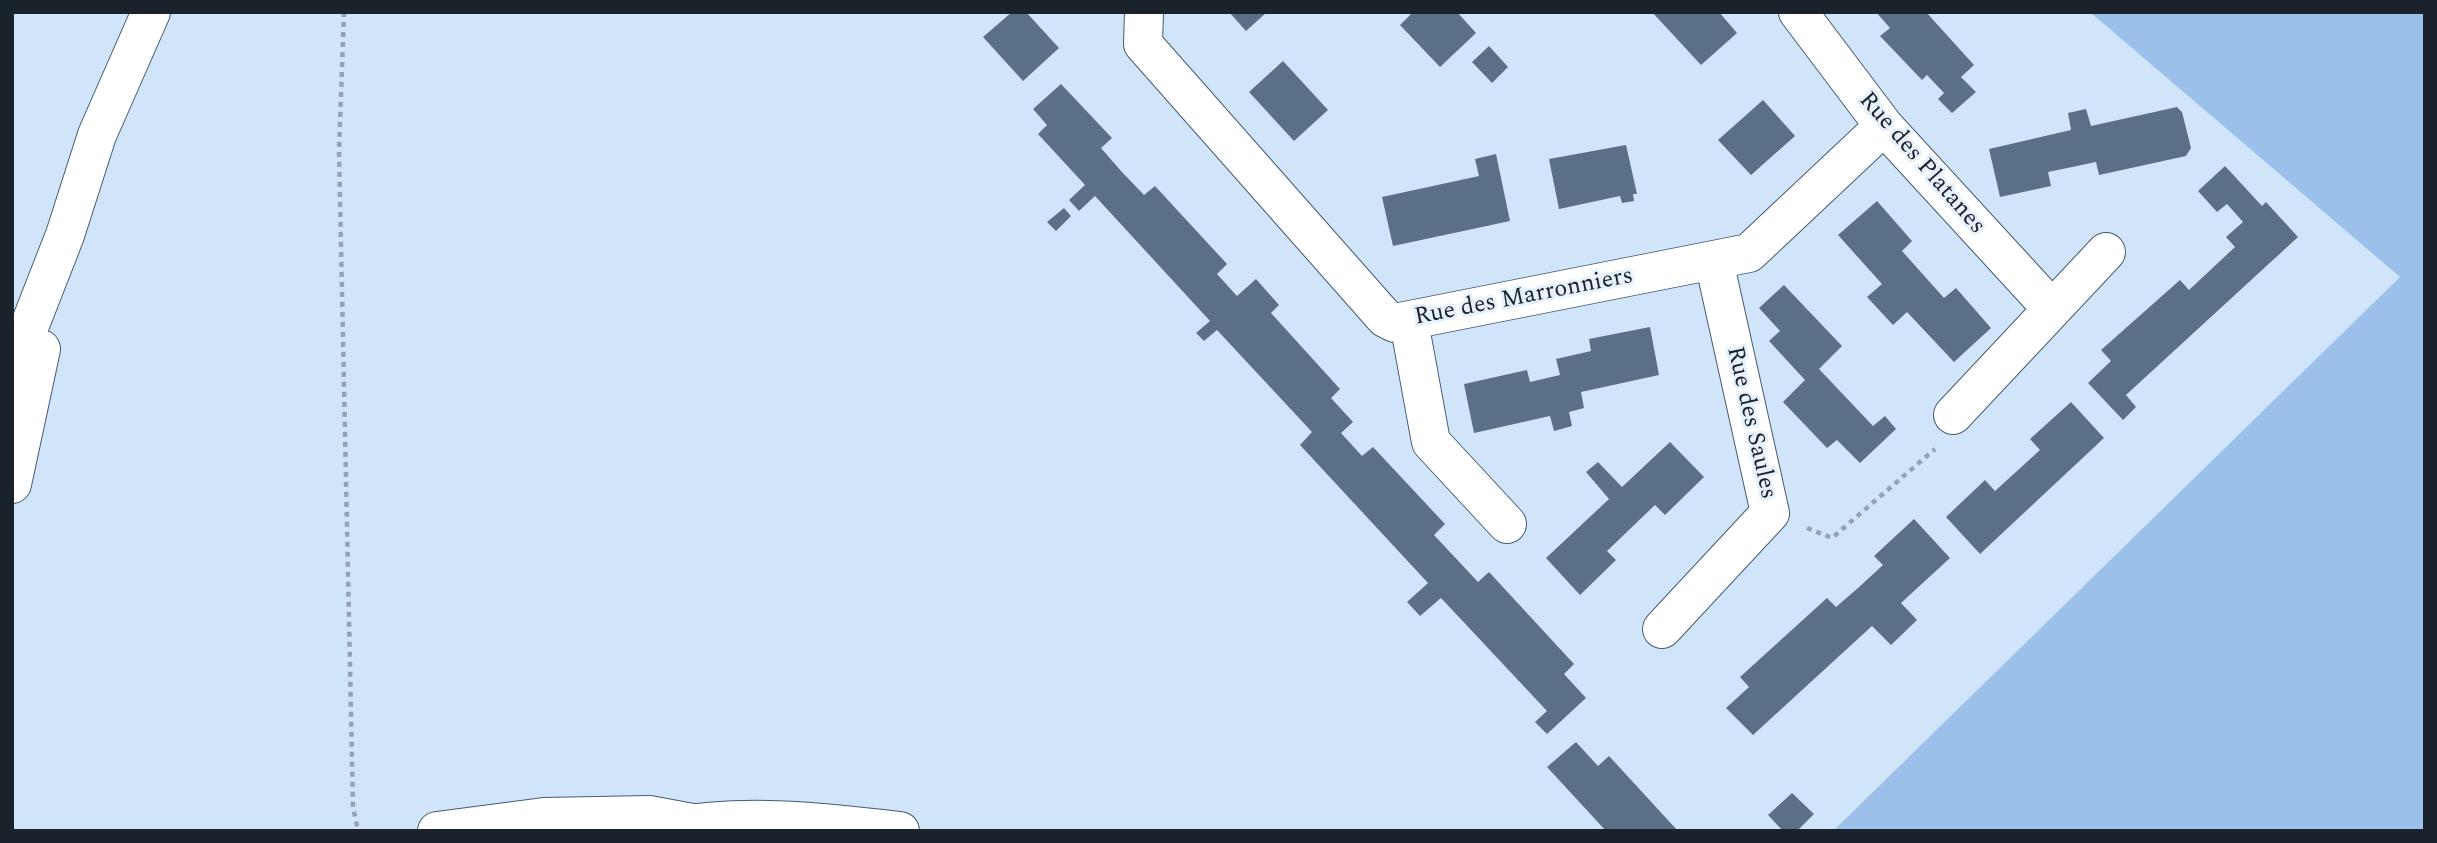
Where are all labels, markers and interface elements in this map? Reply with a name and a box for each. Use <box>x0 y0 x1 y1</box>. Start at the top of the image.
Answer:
street label: Rue des Platanes <box>1852 87 1990 241</box>
street label: Rue des Marronniers <box>1412 263 1636 333</box>
street label: Rue des Saules <box>1718 344 1782 502</box>

